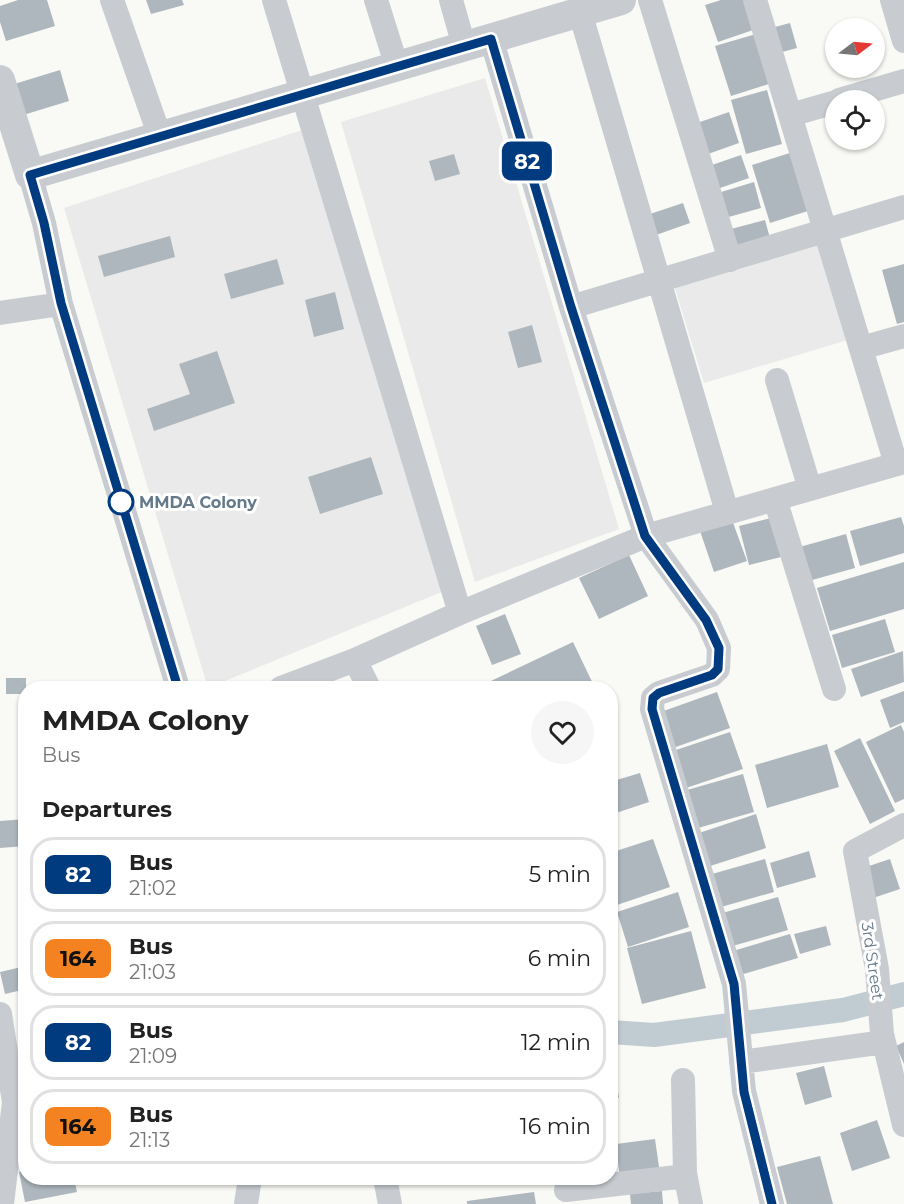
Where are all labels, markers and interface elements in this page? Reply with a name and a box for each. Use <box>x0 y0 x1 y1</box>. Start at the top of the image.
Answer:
north arrow <box>825 18 885 78</box>
map controls <box>825 18 885 150</box>
button: locate <box>825 90 885 150</box>
line badge: 82 <box>500 142 554 180</box>
text: 82 <box>514 149 540 174</box>
marker: MMDA Colony <box>108 489 134 515</box>
place label: MMDA Colony <box>139 493 257 512</box>
button: heart <box>531 701 594 764</box>
text: MMDA Colony <box>42 703 248 737</box>
text: Bus <box>42 743 80 767</box>
text: Departures <box>42 796 172 823</box>
text: Bus <box>129 849 173 876</box>
text: 5 min <box>529 861 591 888</box>
text: 82 <box>65 862 91 887</box>
text: 21:02 <box>129 876 176 900</box>
street label: 3rd Street <box>858 921 887 1002</box>
text: Bus <box>129 933 173 960</box>
text: 6 min <box>528 945 591 972</box>
text: 164 <box>60 946 96 971</box>
text: 21:03 <box>129 960 176 984</box>
text: Bus <box>129 1017 173 1044</box>
text: 12 min <box>521 1029 591 1056</box>
text: 82 <box>65 1030 91 1055</box>
text: 21:09 <box>129 1044 177 1068</box>
text: Bus <box>129 1101 173 1128</box>
text: 16 min <box>520 1113 591 1140</box>
text: 164 <box>60 1114 96 1139</box>
text: 21:13 <box>129 1128 170 1152</box>

